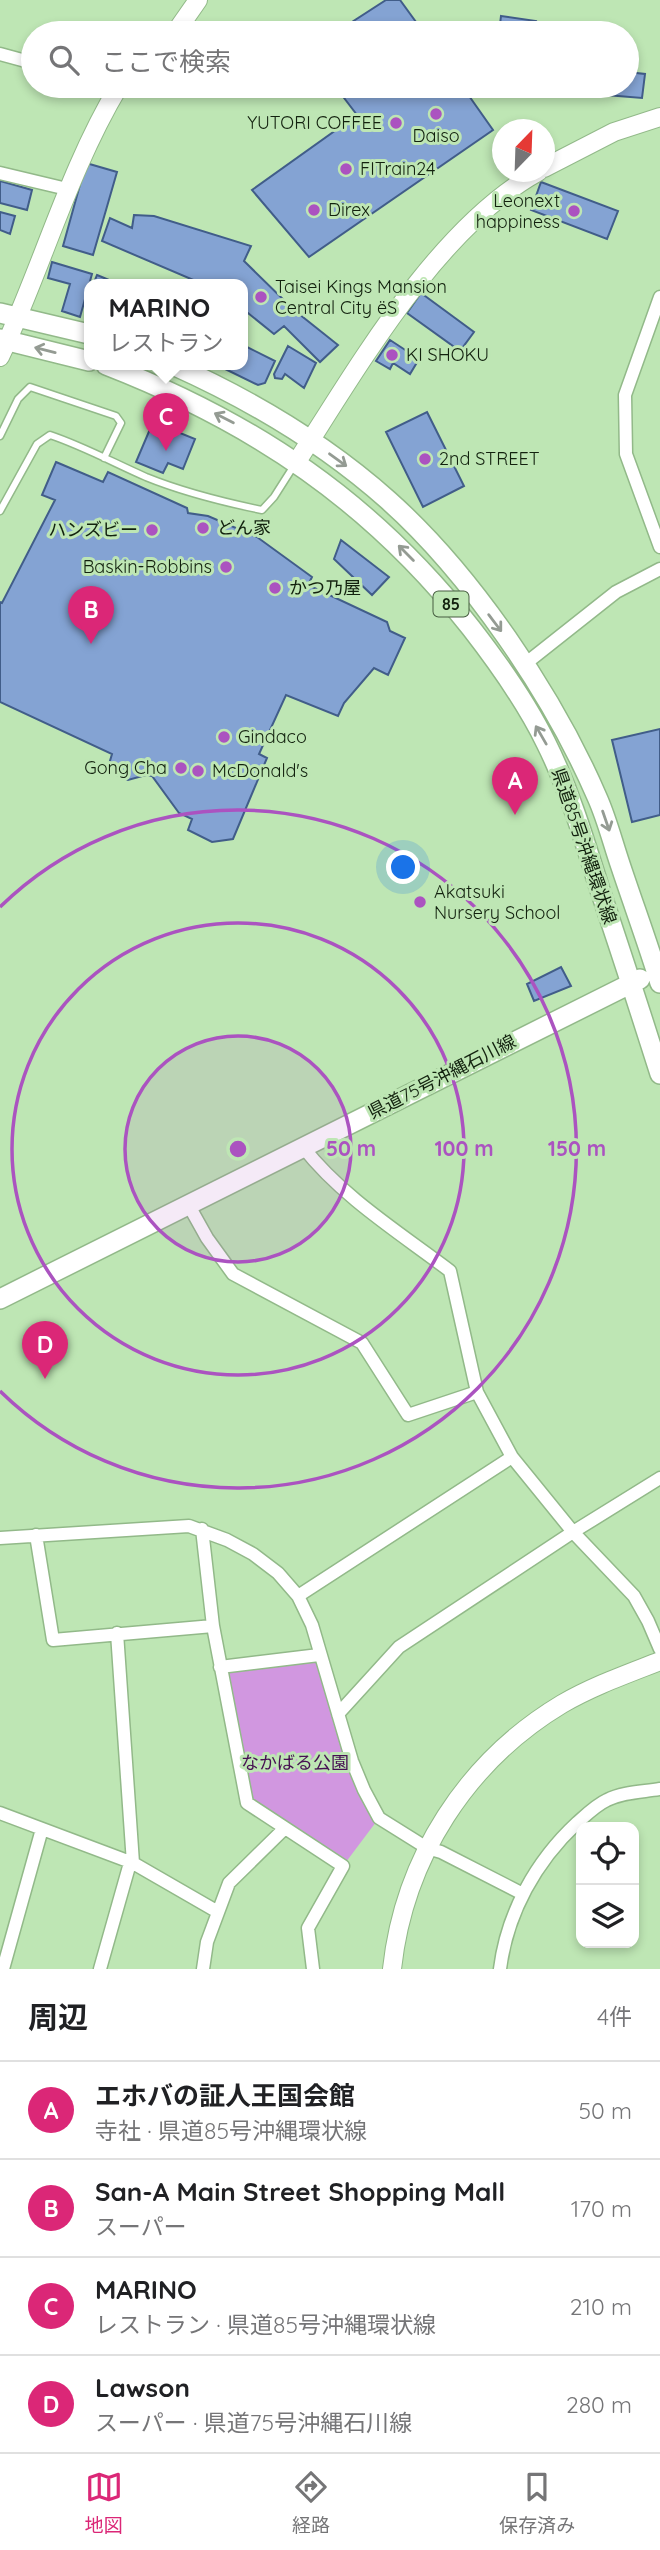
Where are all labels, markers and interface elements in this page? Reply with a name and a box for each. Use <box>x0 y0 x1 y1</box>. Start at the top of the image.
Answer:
search box <box>21 21 639 98</box>
icon: search <box>45 41 83 79</box>
text: ここで検索 <box>101 45 231 78</box>
marker: Daiso <box>428 106 444 122</box>
place label: YUTORI COFFEE <box>247 111 382 134</box>
marker: YUTORI COFFEE <box>388 115 404 131</box>
north arrow <box>492 119 555 182</box>
place label: Daiso <box>412 124 460 147</box>
place label: FITrain24 <box>360 157 436 180</box>
marker: FITrain24 <box>338 161 354 177</box>
place label: Leonext happiness <box>476 189 560 233</box>
place label: Direx <box>328 198 370 221</box>
marker: Direx <box>306 202 322 218</box>
marker: Leonext happiness <box>566 203 582 219</box>
place label: Taisei Kings Mansion Central City ëS <box>275 275 447 319</box>
popup <box>84 279 248 370</box>
marker: Taisei Kings Mansion Central City ëS <box>253 289 269 305</box>
text: MARINO <box>109 291 210 324</box>
text: レストラン <box>109 328 224 357</box>
one-way arrow <box>34 343 56 356</box>
place label: KI SHOKU <box>406 343 489 366</box>
marker: KI SHOKU <box>384 347 400 363</box>
pin: C <box>143 393 189 451</box>
one-way arrow <box>214 411 234 425</box>
place label: 2nd STREET <box>439 447 540 470</box>
marker: 2nd STREET <box>417 451 433 467</box>
one-way arrow <box>328 453 347 467</box>
place label: どん家 <box>217 516 271 539</box>
place label: ハンズビー <box>48 518 138 541</box>
marker: どん家 <box>195 520 211 536</box>
marker: ハンズビー <box>144 522 160 538</box>
one-way arrow <box>397 545 414 562</box>
place label: Baskin-Robbins <box>83 555 212 578</box>
marker: Baskin-Robbins <box>218 559 234 575</box>
place label: かつ乃屋 <box>289 576 361 599</box>
marker: かつ乃屋 <box>267 580 283 596</box>
pin: B <box>68 586 114 644</box>
road number: 85 <box>434 592 468 617</box>
one-way arrow <box>487 613 502 632</box>
place label: Gindaco <box>238 725 307 748</box>
one-way arrow <box>534 725 548 745</box>
marker: Gindaco <box>216 729 232 745</box>
place label: Gong Cha <box>84 756 167 779</box>
pin: A <box>492 757 538 815</box>
place label: McDonald's <box>212 759 308 782</box>
marker: Gong Cha <box>173 760 189 776</box>
marker: McDonald's <box>190 763 206 779</box>
street label: 県道85号沖縄環状線 <box>547 765 622 927</box>
one-way arrow <box>601 809 613 831</box>
your location <box>386 850 420 884</box>
place label: Akatsuki Nursery School <box>434 880 561 924</box>
marker: Akatsuki Nursery School <box>412 894 428 910</box>
street label: 県道75号沖縄石川線 <box>364 1029 520 1124</box>
text: 50 m <box>326 1135 376 1161</box>
text: 100 m <box>434 1135 494 1161</box>
text: 150 m <box>548 1135 606 1161</box>
centre of rings <box>226 1137 250 1161</box>
pin: D <box>22 1321 68 1379</box>
park label: なかばる公園 <box>241 1751 349 1774</box>
map controls <box>576 1822 639 1948</box>
button: locate <box>576 1822 639 1885</box>
button: layers <box>576 1885 639 1948</box>
text: 周辺 <box>28 1998 88 2036</box>
text: 4件 <box>597 2002 632 2031</box>
text: エホバの証人王国会館 <box>95 2079 355 2112</box>
text: A <box>44 2096 58 2125</box>
text: 50 m <box>579 2096 632 2125</box>
text: 寺社 · 県道85号沖縄環状線 <box>95 2116 367 2145</box>
text: San-A Main Street Shopping Mall <box>95 2175 505 2208</box>
text: B <box>43 2194 59 2223</box>
text: 170 m <box>571 2194 632 2223</box>
text: スーパー <box>95 2212 187 2241</box>
text: MARINO <box>95 2273 197 2306</box>
text: C <box>44 2292 58 2321</box>
text: 210 m <box>570 2292 632 2321</box>
text: レストラン · 県道85号沖縄環状線 <box>95 2310 436 2339</box>
text: Lawson <box>95 2371 190 2404</box>
text: D <box>43 2390 59 2419</box>
text: 280 m <box>566 2390 632 2419</box>
text: スーパー · 県道75号沖縄石川線 <box>95 2408 412 2437</box>
tab: 地図 <box>85 2468 123 2537</box>
tab: 経路 <box>292 2468 330 2537</box>
tab: 保存済み <box>499 2468 575 2537</box>

